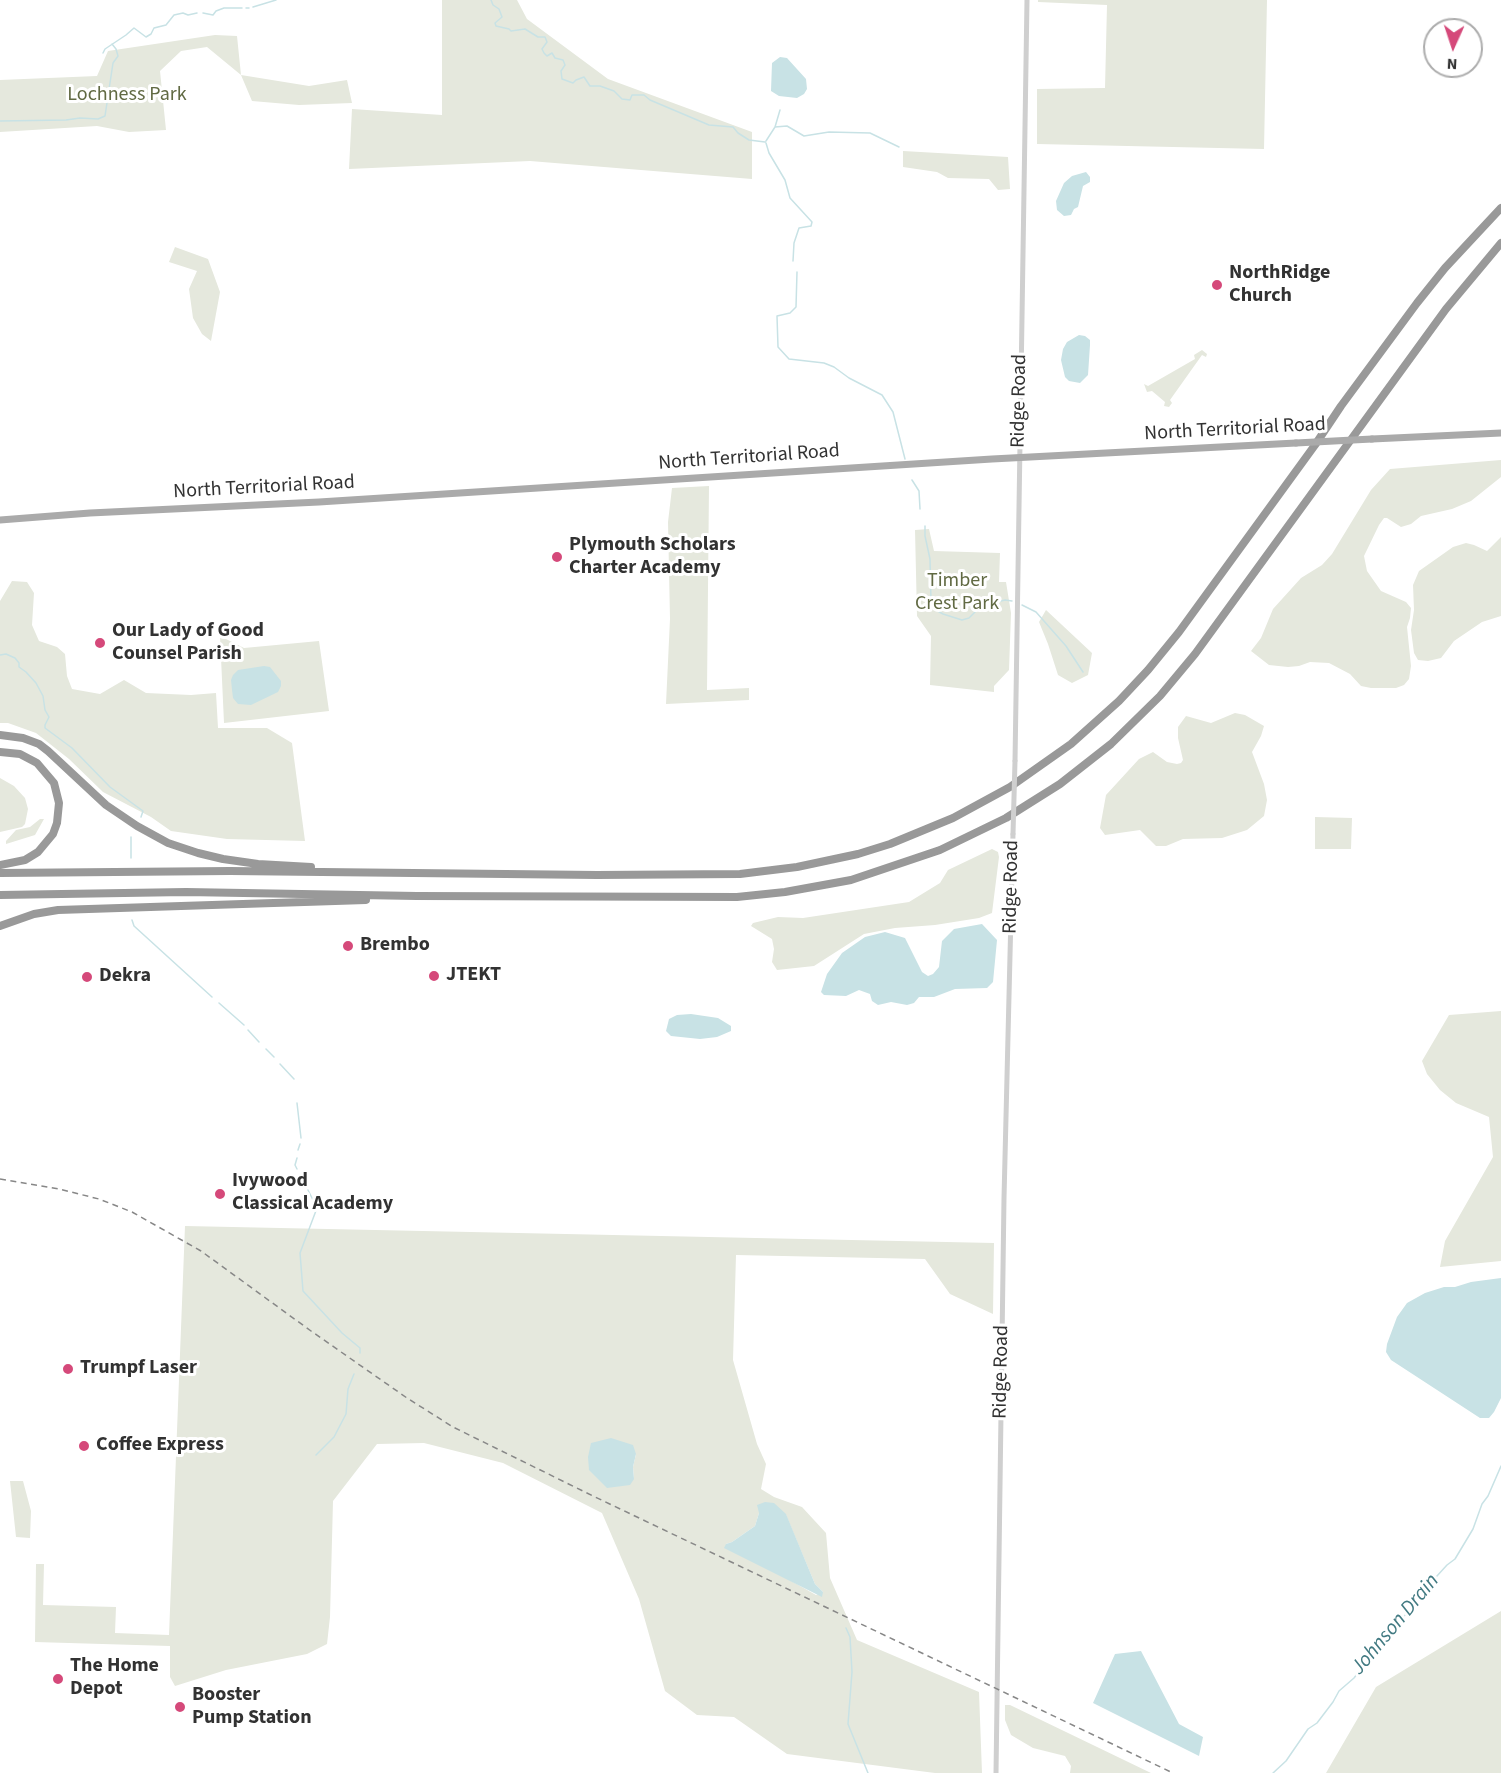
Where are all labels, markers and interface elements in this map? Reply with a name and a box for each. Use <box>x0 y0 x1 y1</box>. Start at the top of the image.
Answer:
north arrow <box>1423 18 1483 78</box>
text: N <box>1446 53 1458 75</box>
park label: Lochness Park <box>67 84 187 108</box>
place label: NorthRidge Church <box>1229 262 1330 309</box>
marker: NorthRidge Church <box>1210 278 1224 292</box>
street label: Ridge Road <box>1007 354 1033 448</box>
street label: North Territorial Road <box>1144 413 1326 447</box>
street label: North Territorial Road <box>658 440 840 476</box>
street label: North Territorial Road <box>173 471 355 505</box>
place label: Plymouth Scholars Charter Academy <box>569 534 736 581</box>
marker: Plymouth Scholars Charter Academy <box>550 550 564 564</box>
park label: Timber Crest Park <box>915 570 999 617</box>
place label: Our Lady of Good Counsel Parish <box>112 620 264 667</box>
marker: Our Lady of Good Counsel Parish <box>93 636 107 650</box>
street label: Ridge Road <box>999 840 1025 934</box>
place label: Brembo <box>360 934 430 958</box>
marker: Brembo <box>341 939 355 953</box>
place label: JTEKT <box>446 964 501 988</box>
place label: Dekra <box>99 965 151 989</box>
marker: JTEKT <box>427 969 441 983</box>
marker: Dekra <box>80 970 94 984</box>
place label: Ivywood Classical Academy <box>232 1170 393 1217</box>
marker: Ivywood Classical Academy <box>213 1187 227 1201</box>
street label: Ridge Road <box>989 1325 1015 1419</box>
place label: Trumpf Laser <box>80 1357 197 1381</box>
marker: Trumpf Laser <box>61 1362 75 1376</box>
place label: Coffee Express <box>96 1434 224 1458</box>
marker: Coffee Express <box>77 1439 91 1453</box>
water label: Johnson Drain <box>1347 1570 1445 1680</box>
place label: The Home Depot <box>70 1655 159 1702</box>
marker: The Home Depot <box>51 1672 65 1686</box>
place label: Booster Pump Station <box>192 1684 312 1731</box>
marker: Booster Pump Station <box>173 1700 187 1714</box>

